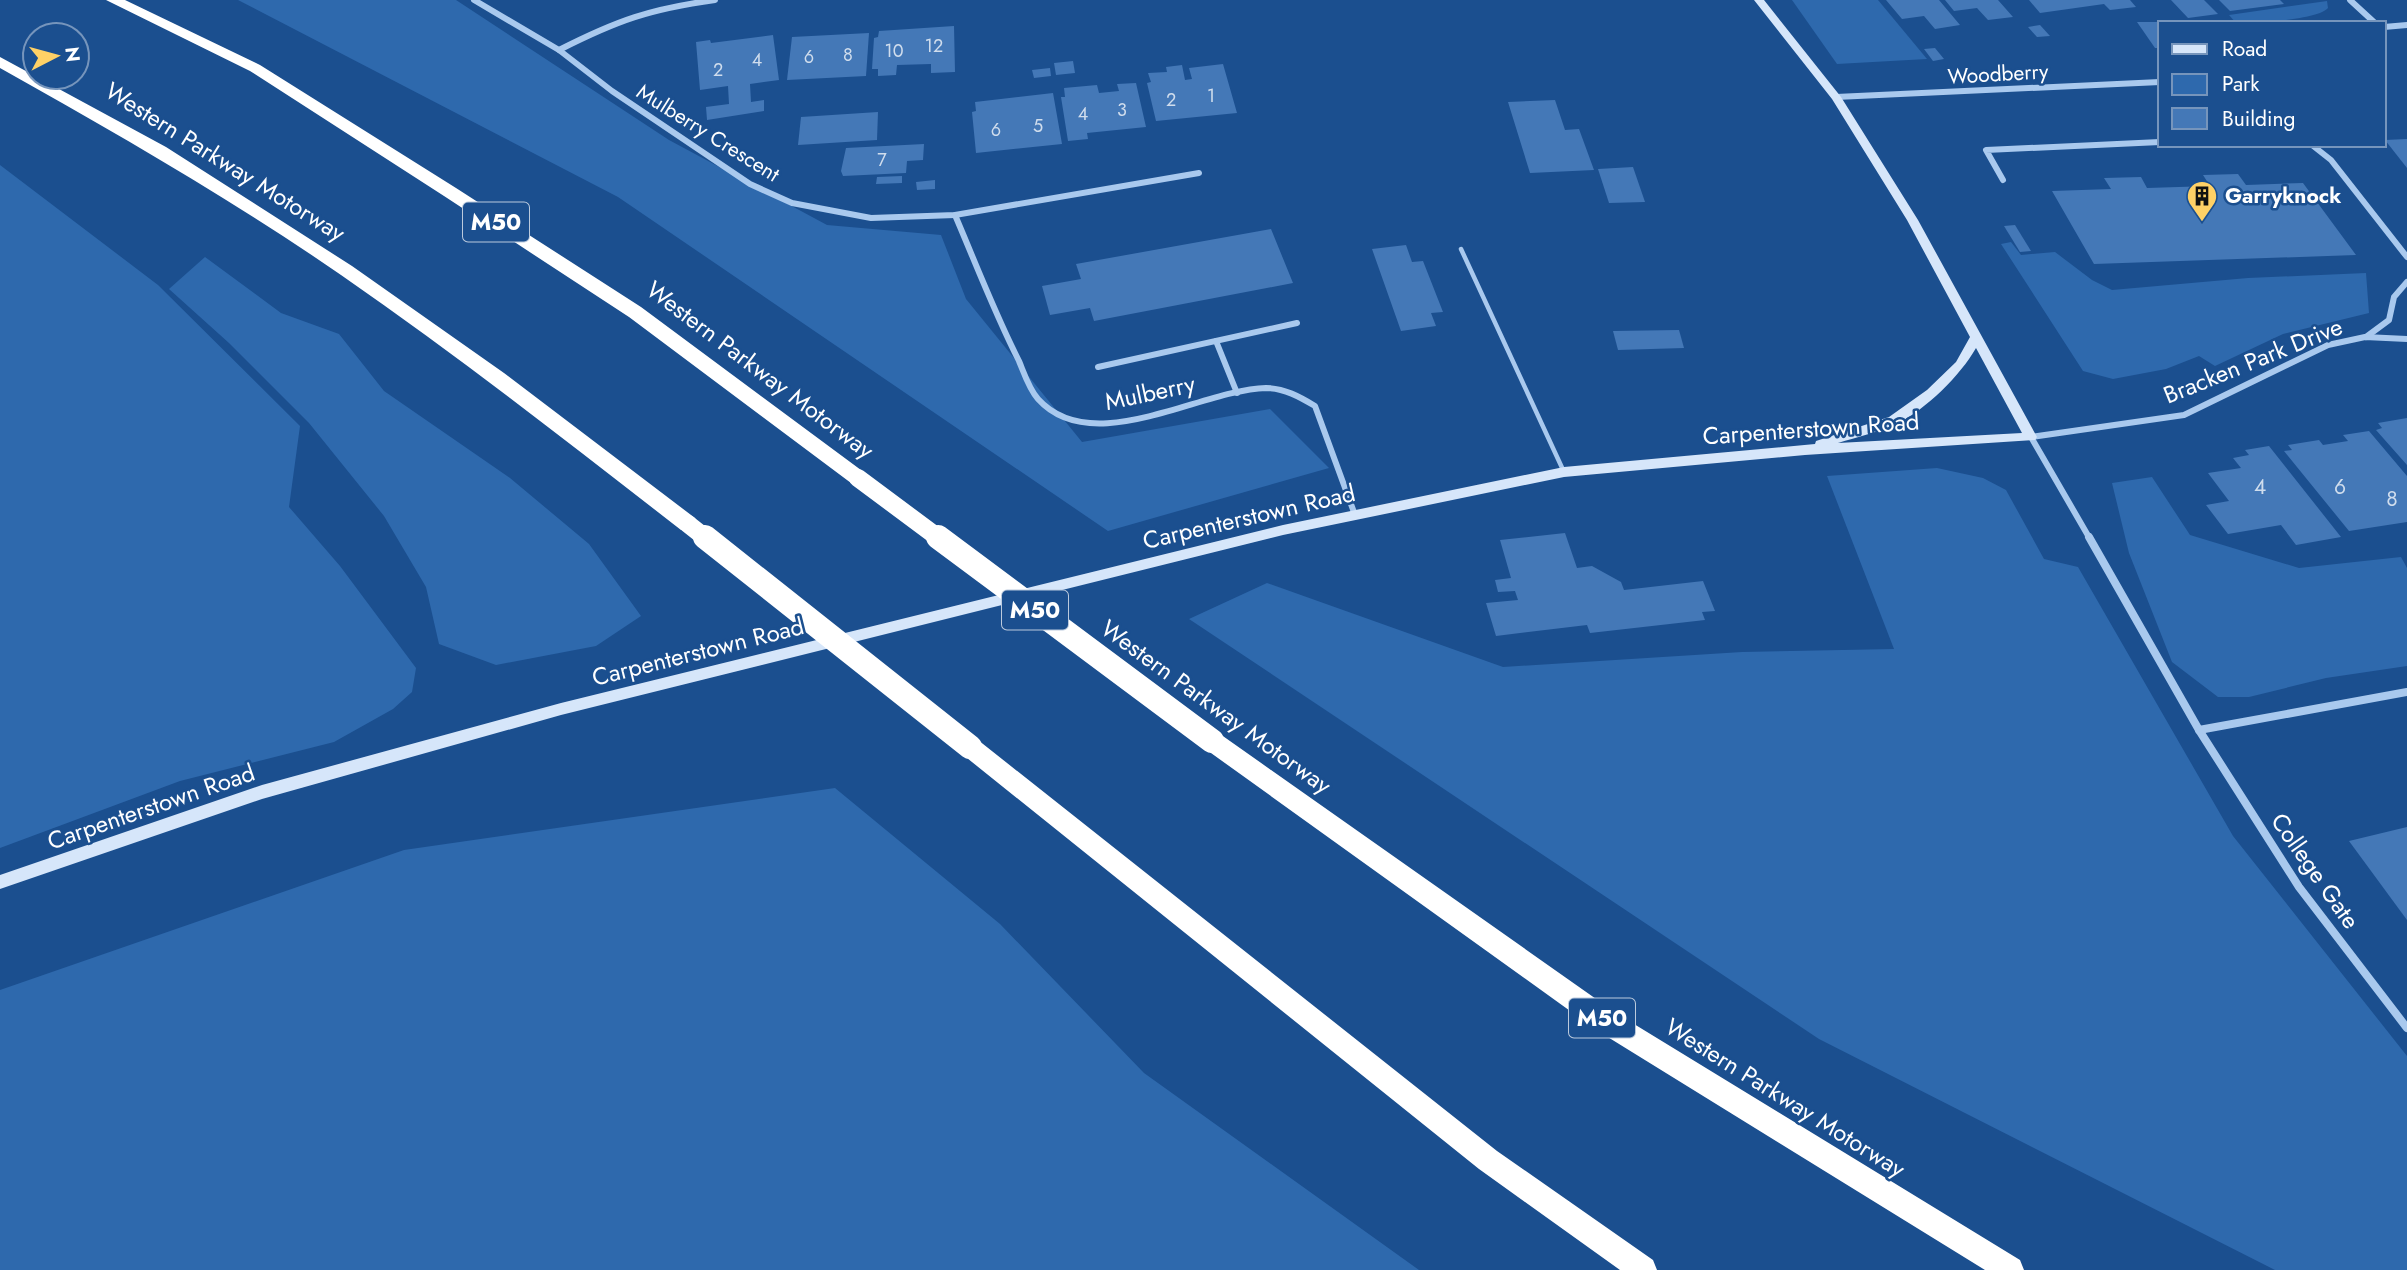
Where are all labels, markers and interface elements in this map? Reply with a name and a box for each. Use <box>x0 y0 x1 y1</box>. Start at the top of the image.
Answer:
north arrow <box>21 21 91 91</box>
legend <box>2158 21 2386 147</box>
house number: 12 <box>925 33 943 59</box>
text: Road <box>2222 34 2267 64</box>
house number: 10 <box>885 38 904 64</box>
house number: 8 <box>843 42 853 68</box>
house number: 6 <box>804 44 814 70</box>
text: N <box>58 45 87 63</box>
house number: 4 <box>752 47 762 73</box>
street label: Woodberry <box>1947 56 2050 92</box>
house number: 2 <box>713 57 723 83</box>
text: Park <box>2222 69 2260 99</box>
street label: Western Parkway Motorway <box>98 73 352 250</box>
street label: Mulberry Crescent <box>631 77 785 189</box>
house number: 1 <box>1207 83 1215 109</box>
house number: 2 <box>1166 87 1176 113</box>
house number: 3 <box>1117 97 1127 123</box>
house number: 4 <box>1078 101 1088 127</box>
text: Building <box>2222 104 2295 134</box>
house number: 5 <box>1033 113 1043 139</box>
house number: 6 <box>991 117 1001 143</box>
house number: 7 <box>877 147 887 173</box>
building icon: Garryknock <box>2185 179 2219 223</box>
place label: Garryknock <box>2225 181 2341 211</box>
road number: M50 <box>463 202 529 242</box>
street label: Western Parkway Motorway <box>639 272 882 467</box>
street label: Bracken Park Drive <box>2158 309 2348 412</box>
street label: Mulberry <box>1102 366 1199 419</box>
street label: Carpenterstown Road <box>1701 403 1921 454</box>
house number: 4 <box>2254 472 2266 502</box>
house number: 6 <box>2334 472 2346 502</box>
street label: Carpenterstown Road <box>1139 475 1359 558</box>
house number: 8 <box>2386 484 2398 514</box>
road number: M50 <box>1002 590 1068 630</box>
street label: Carpenterstown Road <box>588 608 808 695</box>
street label: Western Parkway Motorway <box>1094 611 1339 803</box>
street label: Carpenterstown Road <box>42 755 259 858</box>
street label: College Gate <box>2263 806 2368 936</box>
road number: M50 <box>1569 998 1635 1037</box>
street label: Western Parkway Motorway <box>1658 1009 1912 1186</box>

